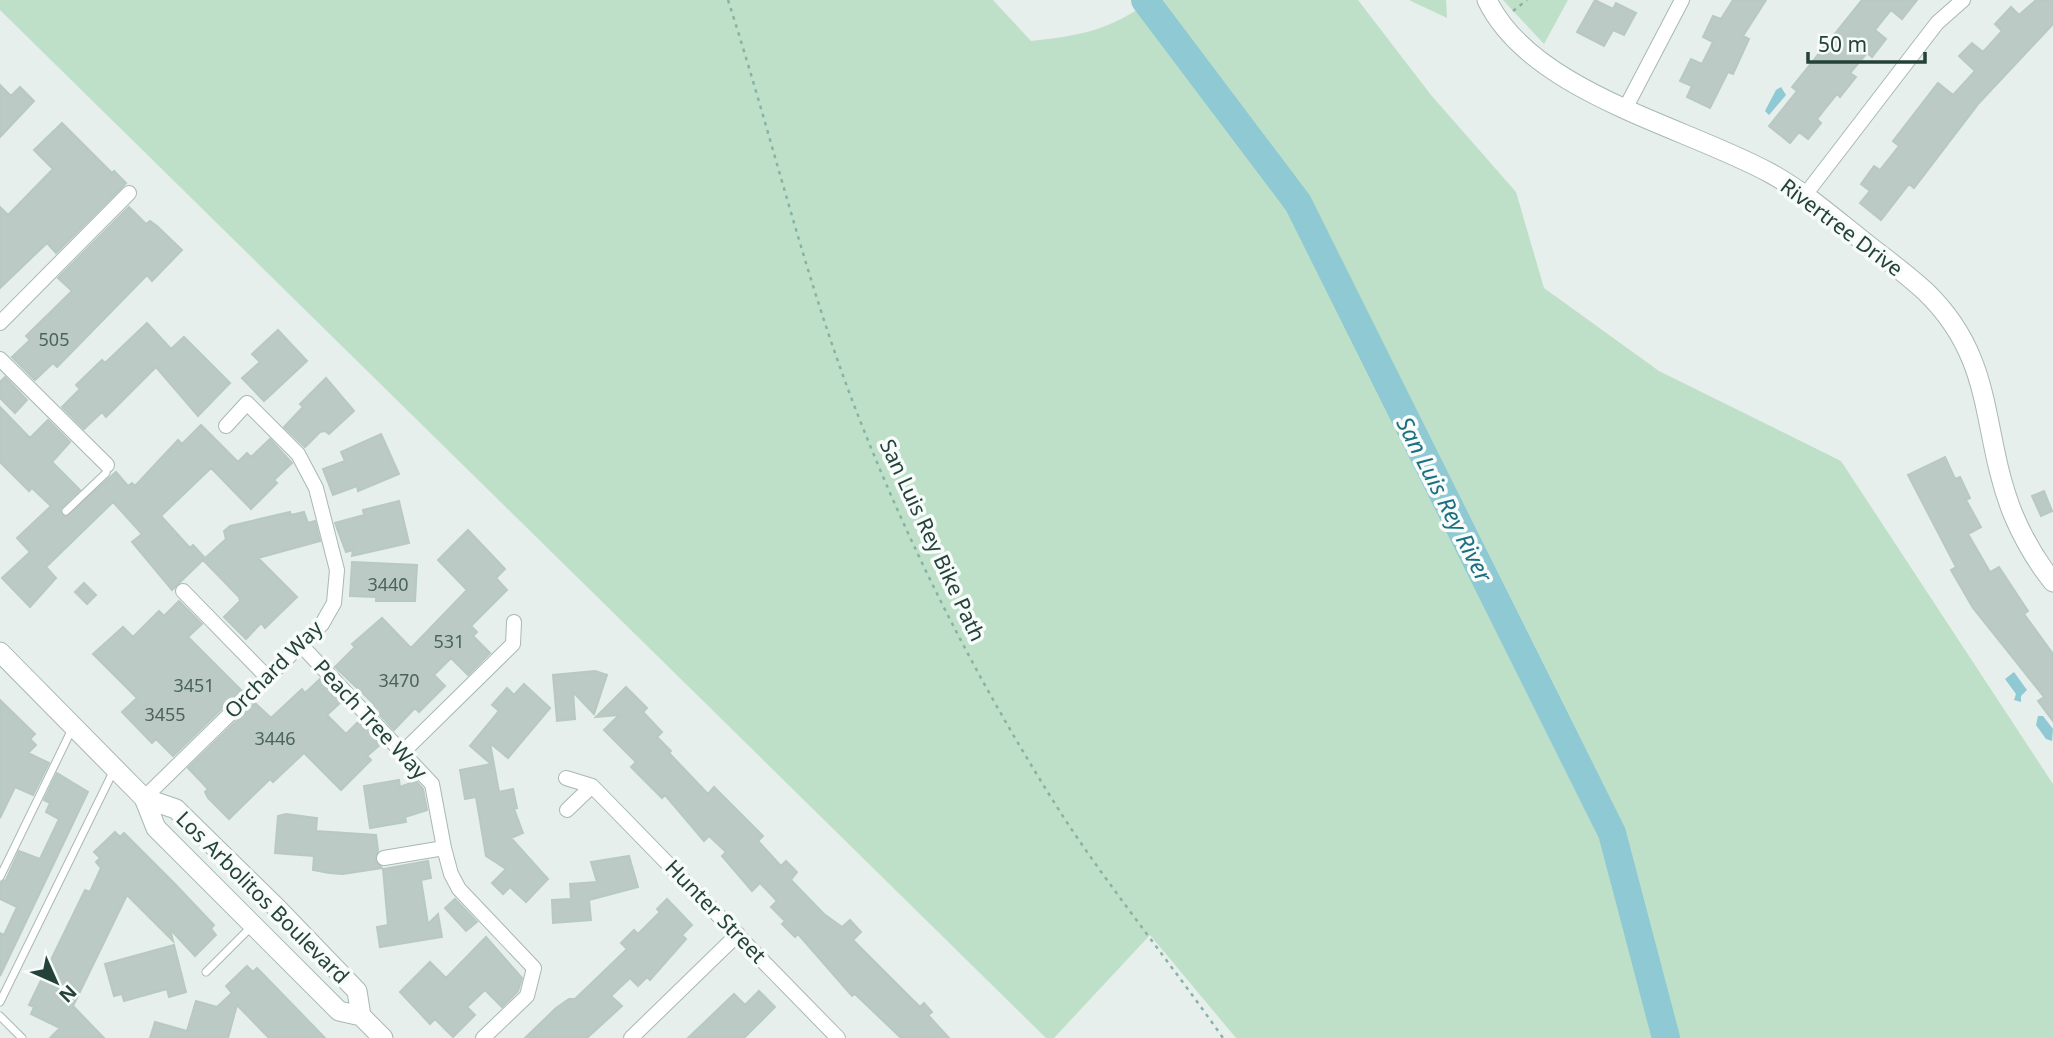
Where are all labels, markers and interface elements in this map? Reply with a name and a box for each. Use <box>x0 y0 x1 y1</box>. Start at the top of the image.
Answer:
scale bar <box>1808 21 1925 65</box>
text: 50 m <box>1818 30 1867 58</box>
street label: Rivertree Drive <box>1775 172 1909 282</box>
house number: 505 <box>39 327 69 351</box>
water label: San Luis Rey River <box>1390 411 1501 588</box>
street label: San Luis Rey Bike Path <box>874 434 992 646</box>
house number: 3440 <box>367 572 409 596</box>
street label: Orchard Way <box>218 614 328 724</box>
house number: 531 <box>434 629 464 653</box>
street label: Peach Tree Way <box>308 653 434 785</box>
house number: 3470 <box>378 668 420 692</box>
house number: 3451 <box>173 673 215 697</box>
house number: 3455 <box>144 702 186 726</box>
house number: 3446 <box>254 726 296 750</box>
street label: Los Arbolitos Boulevard <box>171 805 355 989</box>
street label: Hunter Street <box>659 853 773 969</box>
north arrow <box>21 947 91 1017</box>
text: N <box>53 979 83 1009</box>

